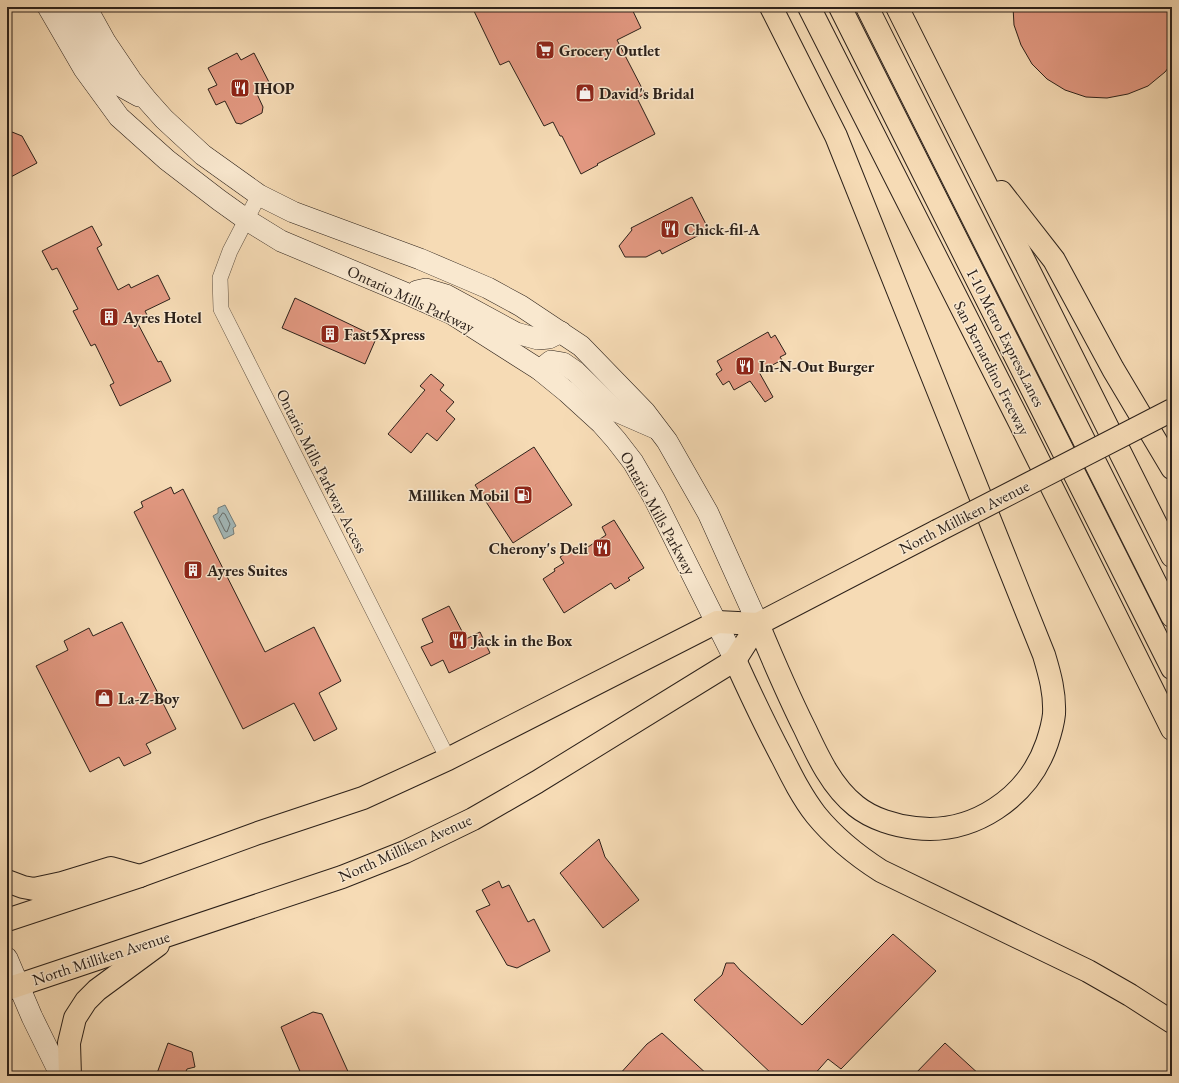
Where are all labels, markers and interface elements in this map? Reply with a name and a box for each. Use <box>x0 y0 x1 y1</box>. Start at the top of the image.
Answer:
supermarket icon: Grocery Outlet <box>534 39 556 61</box>
place label: Grocery Outlet <box>559 40 660 61</box>
restaurant icon: IHOP <box>229 77 251 99</box>
place label: IHOP <box>254 78 295 99</box>
shop icon: David's Bridal <box>574 82 596 104</box>
place label: David's Bridal <box>599 83 695 104</box>
restaurant icon: Chick-fil-A <box>659 218 681 240</box>
place label: Chick-fil-A <box>684 219 760 240</box>
street label: Ontario Mills Parkway <box>344 260 479 338</box>
street label: I-10 Metro ExpressLanes <box>962 266 1050 410</box>
street label: San Bernardino Freeway <box>949 297 1035 440</box>
building icon: Ayres Hotel <box>98 306 120 328</box>
place label: Ayres Hotel <box>122 307 202 328</box>
building icon: Fast5Xpress <box>319 323 341 345</box>
place label: Fast5Xpress <box>344 324 425 345</box>
restaurant icon: In-N-Out Burger <box>734 355 756 377</box>
place label: In-N-Out Burger <box>759 356 875 377</box>
street label: Ontario Mills Parkway Access <box>271 385 373 557</box>
street label: Ontario Mills Parkway <box>615 448 701 579</box>
street label: North Milliken Avenue <box>895 475 1033 559</box>
fuel station icon: Milliken Mobil <box>512 484 534 506</box>
place label: Milliken Mobil <box>408 485 509 506</box>
restaurant icon: Cherony's Deli <box>591 537 613 559</box>
place label: Cherony's Deli <box>489 538 588 559</box>
building icon: Ayres Suites <box>182 559 204 581</box>
place label: Ayres Suites <box>206 560 288 581</box>
restaurant icon: Jack in the Box <box>447 629 469 651</box>
place label: Jack in the Box <box>470 630 572 651</box>
shop icon: La-Z-Boy <box>93 687 115 709</box>
place label: La-Z-Boy <box>118 688 180 709</box>
street label: North Milliken Avenue <box>335 809 475 887</box>
street label: North Milliken Avenue <box>29 926 173 990</box>

